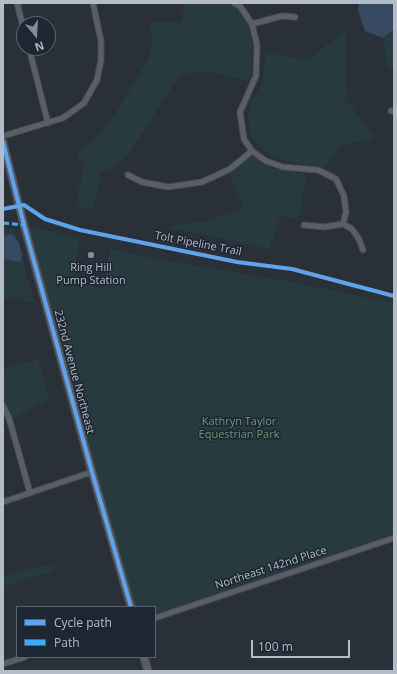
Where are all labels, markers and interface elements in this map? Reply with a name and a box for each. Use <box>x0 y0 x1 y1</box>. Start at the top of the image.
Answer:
north arrow <box>16 16 56 56</box>
text: N <box>33 38 46 55</box>
street label: Tolt Pipeline Trail <box>154 229 242 259</box>
marker: Ring Hill Pump Station <box>86 250 96 260</box>
place label: Ring Hill Pump Station <box>56 261 126 287</box>
street label: 232nd Avenue Northeast <box>51 309 97 435</box>
park label: Kathryn Taylor Equestrian Park <box>199 415 279 441</box>
street label: Northeast 142nd Place <box>214 544 328 592</box>
legend <box>16 606 156 658</box>
text: Cycle path <box>54 614 112 631</box>
scale bar <box>253 632 352 658</box>
text: Path <box>54 634 80 651</box>
text: 100 m <box>258 638 293 655</box>

